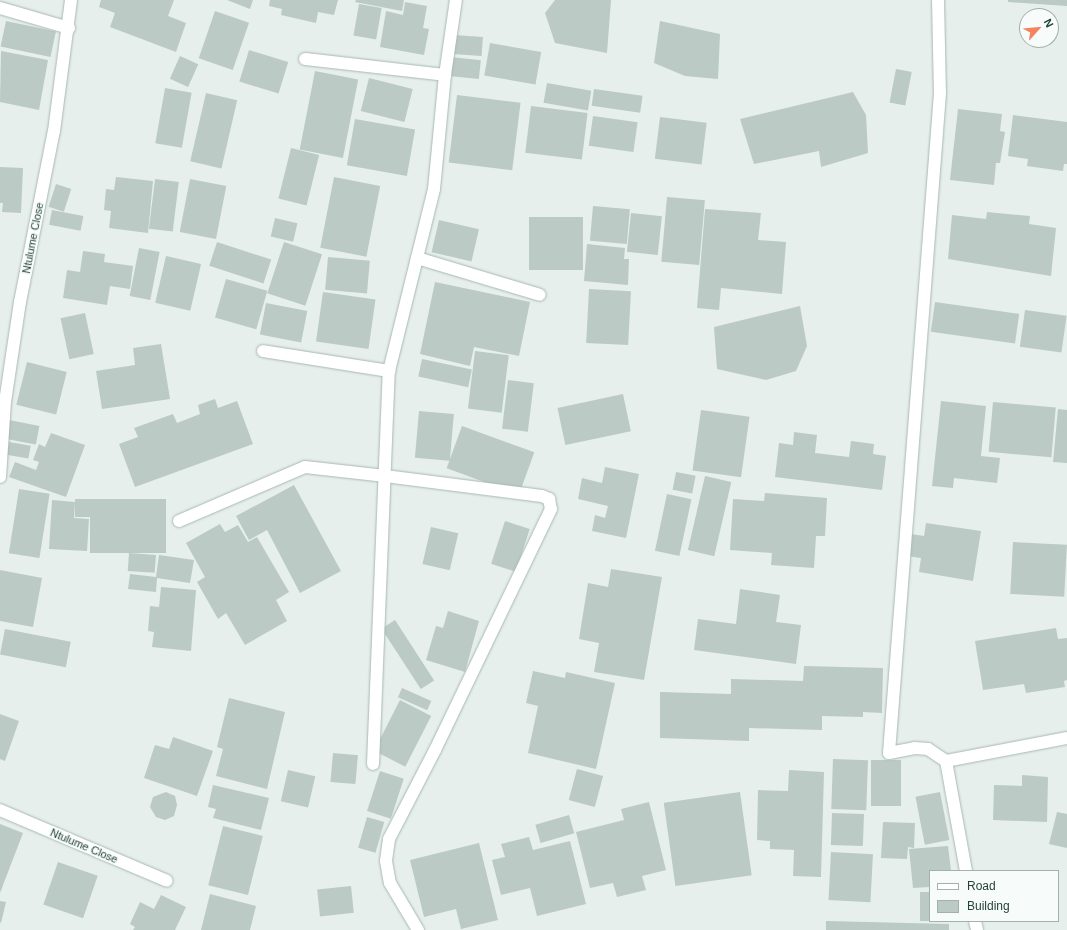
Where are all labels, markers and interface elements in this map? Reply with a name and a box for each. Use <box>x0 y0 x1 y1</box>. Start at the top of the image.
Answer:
north arrow <box>1019 8 1059 48</box>
text: N <box>1042 17 1056 29</box>
street label: Ntulume Close <box>20 201 46 275</box>
street label: Ntulume Close <box>48 826 120 866</box>
legend <box>929 870 1059 922</box>
text: Road <box>967 879 996 893</box>
text: Building <box>967 899 1010 913</box>

